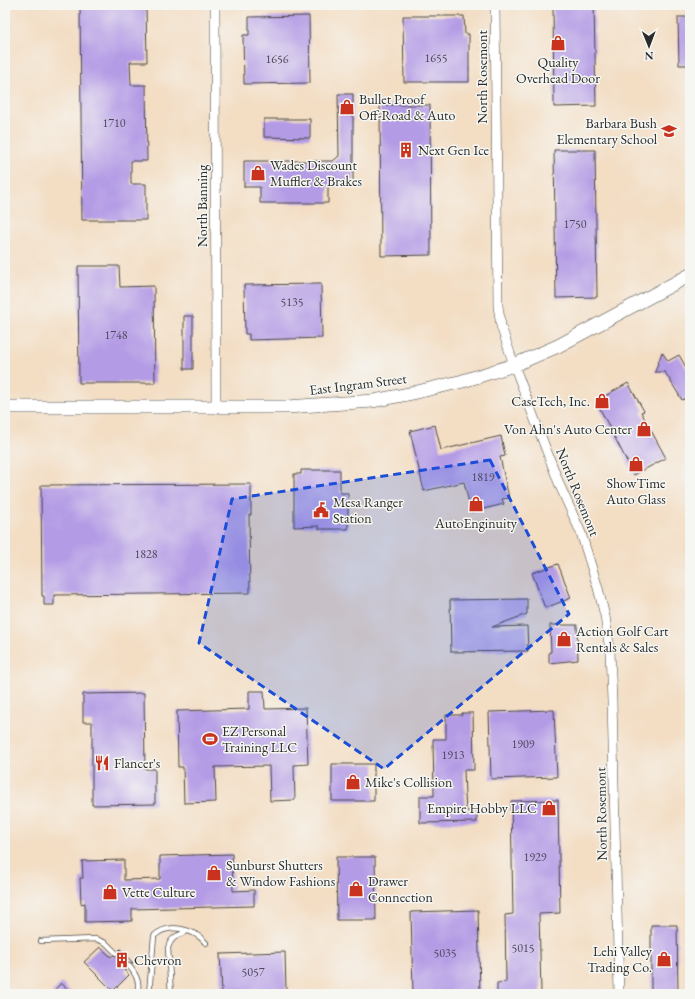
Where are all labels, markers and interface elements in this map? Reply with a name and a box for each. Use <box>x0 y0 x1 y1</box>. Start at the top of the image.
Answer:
north arrow <box>629 26 669 66</box>
street label: North Rosemont <box>473 30 491 124</box>
shop icon: Quality Overhead Door <box>549 34 567 52</box>
text: N <box>645 49 654 63</box>
house number: 1655 <box>424 50 448 66</box>
house number: 1656 <box>265 51 289 67</box>
place label: Quality Overhead Door <box>516 53 600 87</box>
place label: Bullet Proof Off-Road & Auto <box>359 90 456 124</box>
shop icon: Bullet Proof Off-Road & Auto <box>338 98 356 116</box>
place label: Barbara Bush Elementary School <box>557 114 658 148</box>
house number: 1710 <box>102 115 126 131</box>
school or university icon: Barbara Bush Elementary School <box>660 122 678 140</box>
building icon: Next Gen Ice <box>397 141 415 159</box>
place label: Next Gen Ice <box>418 141 490 159</box>
place label: Wades Discount Muffler & Brakes <box>270 156 362 190</box>
street label: North Banning <box>193 164 211 247</box>
shop icon: Wades Discount Muffler & Brakes <box>249 164 267 182</box>
house number: 1750 <box>563 216 587 232</box>
house number: 5135 <box>280 294 304 310</box>
house number: 1748 <box>104 327 128 343</box>
street label: East Ingram Street <box>308 369 408 399</box>
place label: CaseTech, Inc. <box>511 392 590 410</box>
shop icon: CaseTech, Inc. <box>593 392 611 410</box>
place label: Von Ahn's Auto Center <box>504 420 632 438</box>
shop icon: Von Ahn's Auto Center <box>635 420 653 438</box>
street label: North Rosemont <box>552 445 604 539</box>
shop icon: ShowTime Auto Glass <box>627 455 645 473</box>
house number: 1819 <box>471 469 495 485</box>
place label: ShowTime Auto Glass <box>605 474 666 508</box>
place label: Mesa Ranger Station <box>333 493 403 527</box>
shop icon: AutoEnginuity <box>467 495 485 513</box>
public building icon: Mesa Ranger Station <box>312 501 330 519</box>
place label: AutoEnginuity <box>434 514 518 532</box>
house number: 1828 <box>134 546 158 562</box>
place label: Action Golf Cart Rentals & Sales <box>575 622 669 656</box>
shop icon: Action Golf Cart Rentals & Sales <box>555 630 573 648</box>
place label: EZ Personal Training LLC <box>222 722 297 756</box>
sports icon: EZ Personal Training LLC <box>201 730 219 748</box>
house number: 1909 <box>511 736 535 752</box>
house number: 1913 <box>441 747 465 763</box>
restaurant icon: Flancer's <box>93 754 111 772</box>
place label: Flancer's <box>114 754 161 772</box>
street label: North Rosemont <box>591 766 611 861</box>
shop icon: Mike's Collision <box>344 773 362 791</box>
place label: Mike's Collision <box>365 773 453 791</box>
place label: Empire Hobby LLC <box>427 799 537 817</box>
shop icon: Empire Hobby LLC <box>540 799 558 817</box>
house number: 1929 <box>523 849 547 865</box>
place label: Sunburst Shutters & Window Fashions <box>226 856 336 890</box>
shop icon: Sunburst Shutters & Window Fashions <box>205 864 223 882</box>
place label: Drawer Connection <box>368 872 433 906</box>
shop icon: Drawer Connection <box>347 880 365 898</box>
shop icon: Vette Culture <box>101 883 119 901</box>
place label: Vette Culture <box>122 883 196 901</box>
house number: 5015 <box>511 940 535 956</box>
place label: Lehi Valley Trading Co. <box>587 942 653 976</box>
house number: 5035 <box>433 945 457 961</box>
shop icon: Lehi Valley Trading Co. <box>655 950 673 968</box>
building icon: Chevron <box>113 951 131 969</box>
place label: Chevron <box>134 951 182 969</box>
house number: 5057 <box>241 964 265 980</box>

